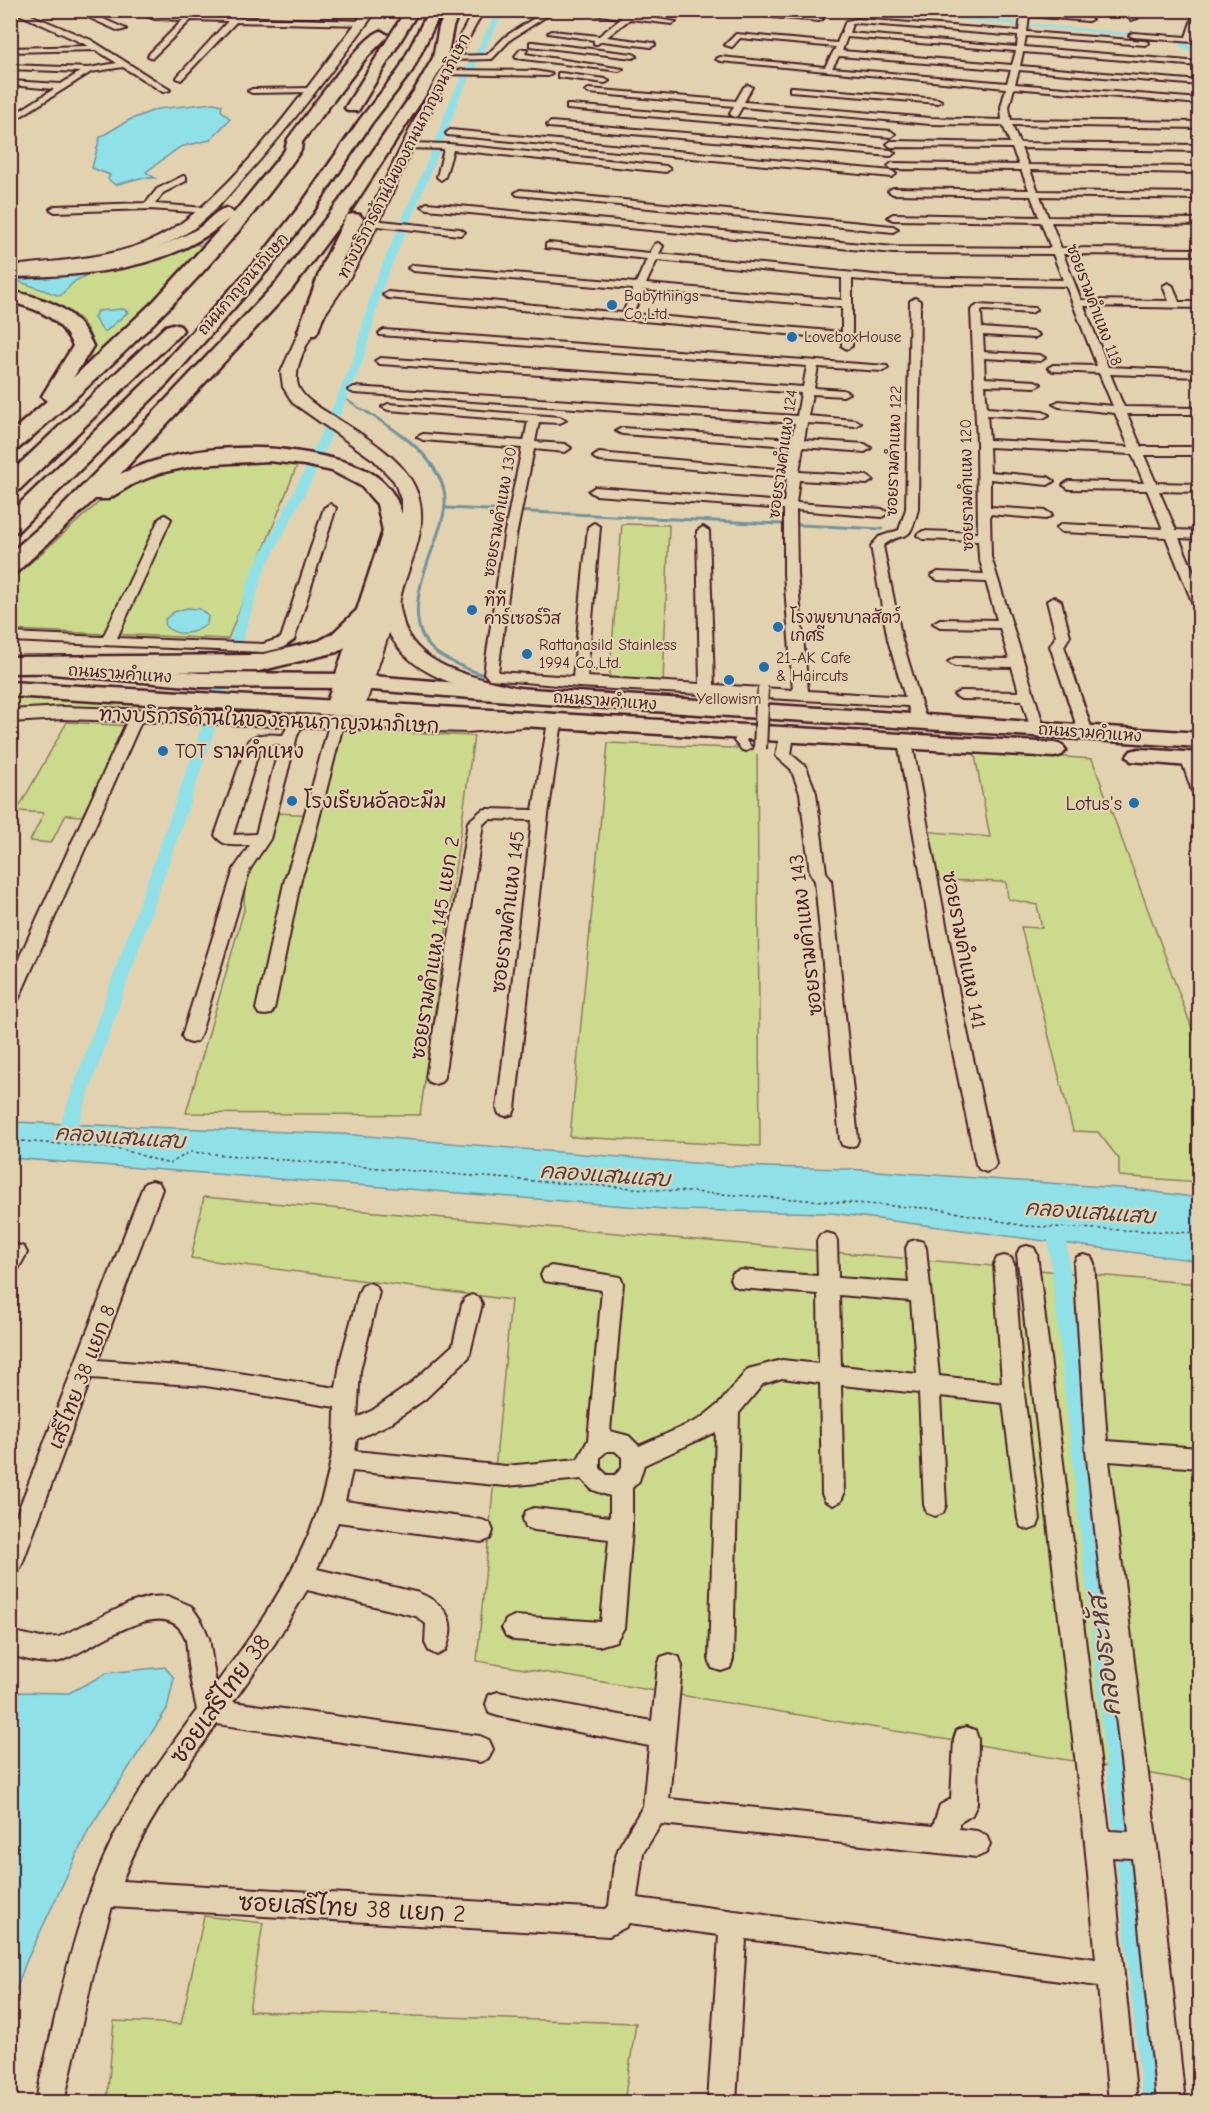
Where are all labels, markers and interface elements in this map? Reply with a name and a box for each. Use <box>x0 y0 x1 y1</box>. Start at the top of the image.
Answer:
street label: ทางบริการด้านในของถนนกาญจนาภิเษก <box>331 29 474 282</box>
street label: ถนนกาญจนาภิเษก <box>192 228 292 339</box>
street label: ซอยรามคำแหง 118 <box>1063 241 1127 368</box>
place label: Babythings Co.,Ltd. <box>624 287 699 323</box>
marker: Babythings Co.,Ltd. <box>605 298 619 312</box>
place label: LoveboxHouse <box>804 328 901 346</box>
marker: LoveboxHouse <box>785 330 799 344</box>
street label: ซอยรามคำแหง 122 <box>881 385 905 517</box>
street label: ซอยรามคำแหง 124 <box>763 388 801 520</box>
street label: ซอยรามคำแหง 120 <box>955 419 977 551</box>
street label: ซอยรามคำแหง 130 <box>478 445 520 579</box>
place label: ทีที คาร์เซอร์วิส <box>484 590 562 628</box>
marker: ทีที คาร์เซอร์วิส <box>465 603 479 617</box>
place label: โรงพยาบาลสัตว์ เกศรี <box>790 606 901 645</box>
marker: โรงพยาบาลสัตว์ เกศรี <box>771 620 785 634</box>
place label: Rattanasild Stainless 1994 Co.,Ltd. <box>539 636 677 672</box>
marker: Rattanasild Stainless 1994 Co.,Ltd. <box>520 647 534 661</box>
place label: 21-AK Cafe & Haircuts <box>776 649 851 685</box>
street label: ถนนรามคำแหง <box>68 659 173 687</box>
marker: 21-AK Cafe & Haircuts <box>757 660 771 674</box>
marker: Yellowism <box>722 673 736 687</box>
street label: ถนนรามคำแหง <box>553 686 658 714</box>
place label: Yellowism <box>697 690 762 708</box>
street label: ทางบริการด้านในของถนนกาญจนาภิเษก <box>98 701 440 737</box>
street label: ถนนรามคำแหง <box>1038 718 1143 746</box>
place label: TOT รามคำแหง <box>175 738 304 763</box>
marker: TOT รามคำแหง <box>156 744 170 758</box>
place label: โรงเรียนอัลอะมีม <box>304 788 447 813</box>
place label: Lotus's <box>1065 792 1122 815</box>
marker: โรงเรียนอัลอะมีม <box>285 794 299 808</box>
marker: Lotus's <box>1127 796 1141 810</box>
street label: ซอยรามคำแหง 145 <box>485 829 529 994</box>
street label: ซอยรามคำแหง 145 แยก 2 <box>404 834 464 1061</box>
street label: ซอยรามคำแหง 143 <box>783 853 827 1017</box>
street label: ซอยรามคำแหง 141 <box>937 869 993 1031</box>
water label: คลองแสนแสบ <box>54 1120 188 1154</box>
water label: คลองแสนแสบ <box>539 1158 673 1192</box>
water label: คลองแสนแสบ <box>1024 1195 1158 1229</box>
street label: เสรีไทย 38 แยก 8 <box>42 1301 120 1452</box>
water label: คลองระหัส <box>1082 1588 1127 1718</box>
street label: ซอยเสรีไทย 38 <box>162 1628 276 1769</box>
street label: ซอยเสรีไทย 38 แยก 2 <box>238 1886 466 1928</box>

